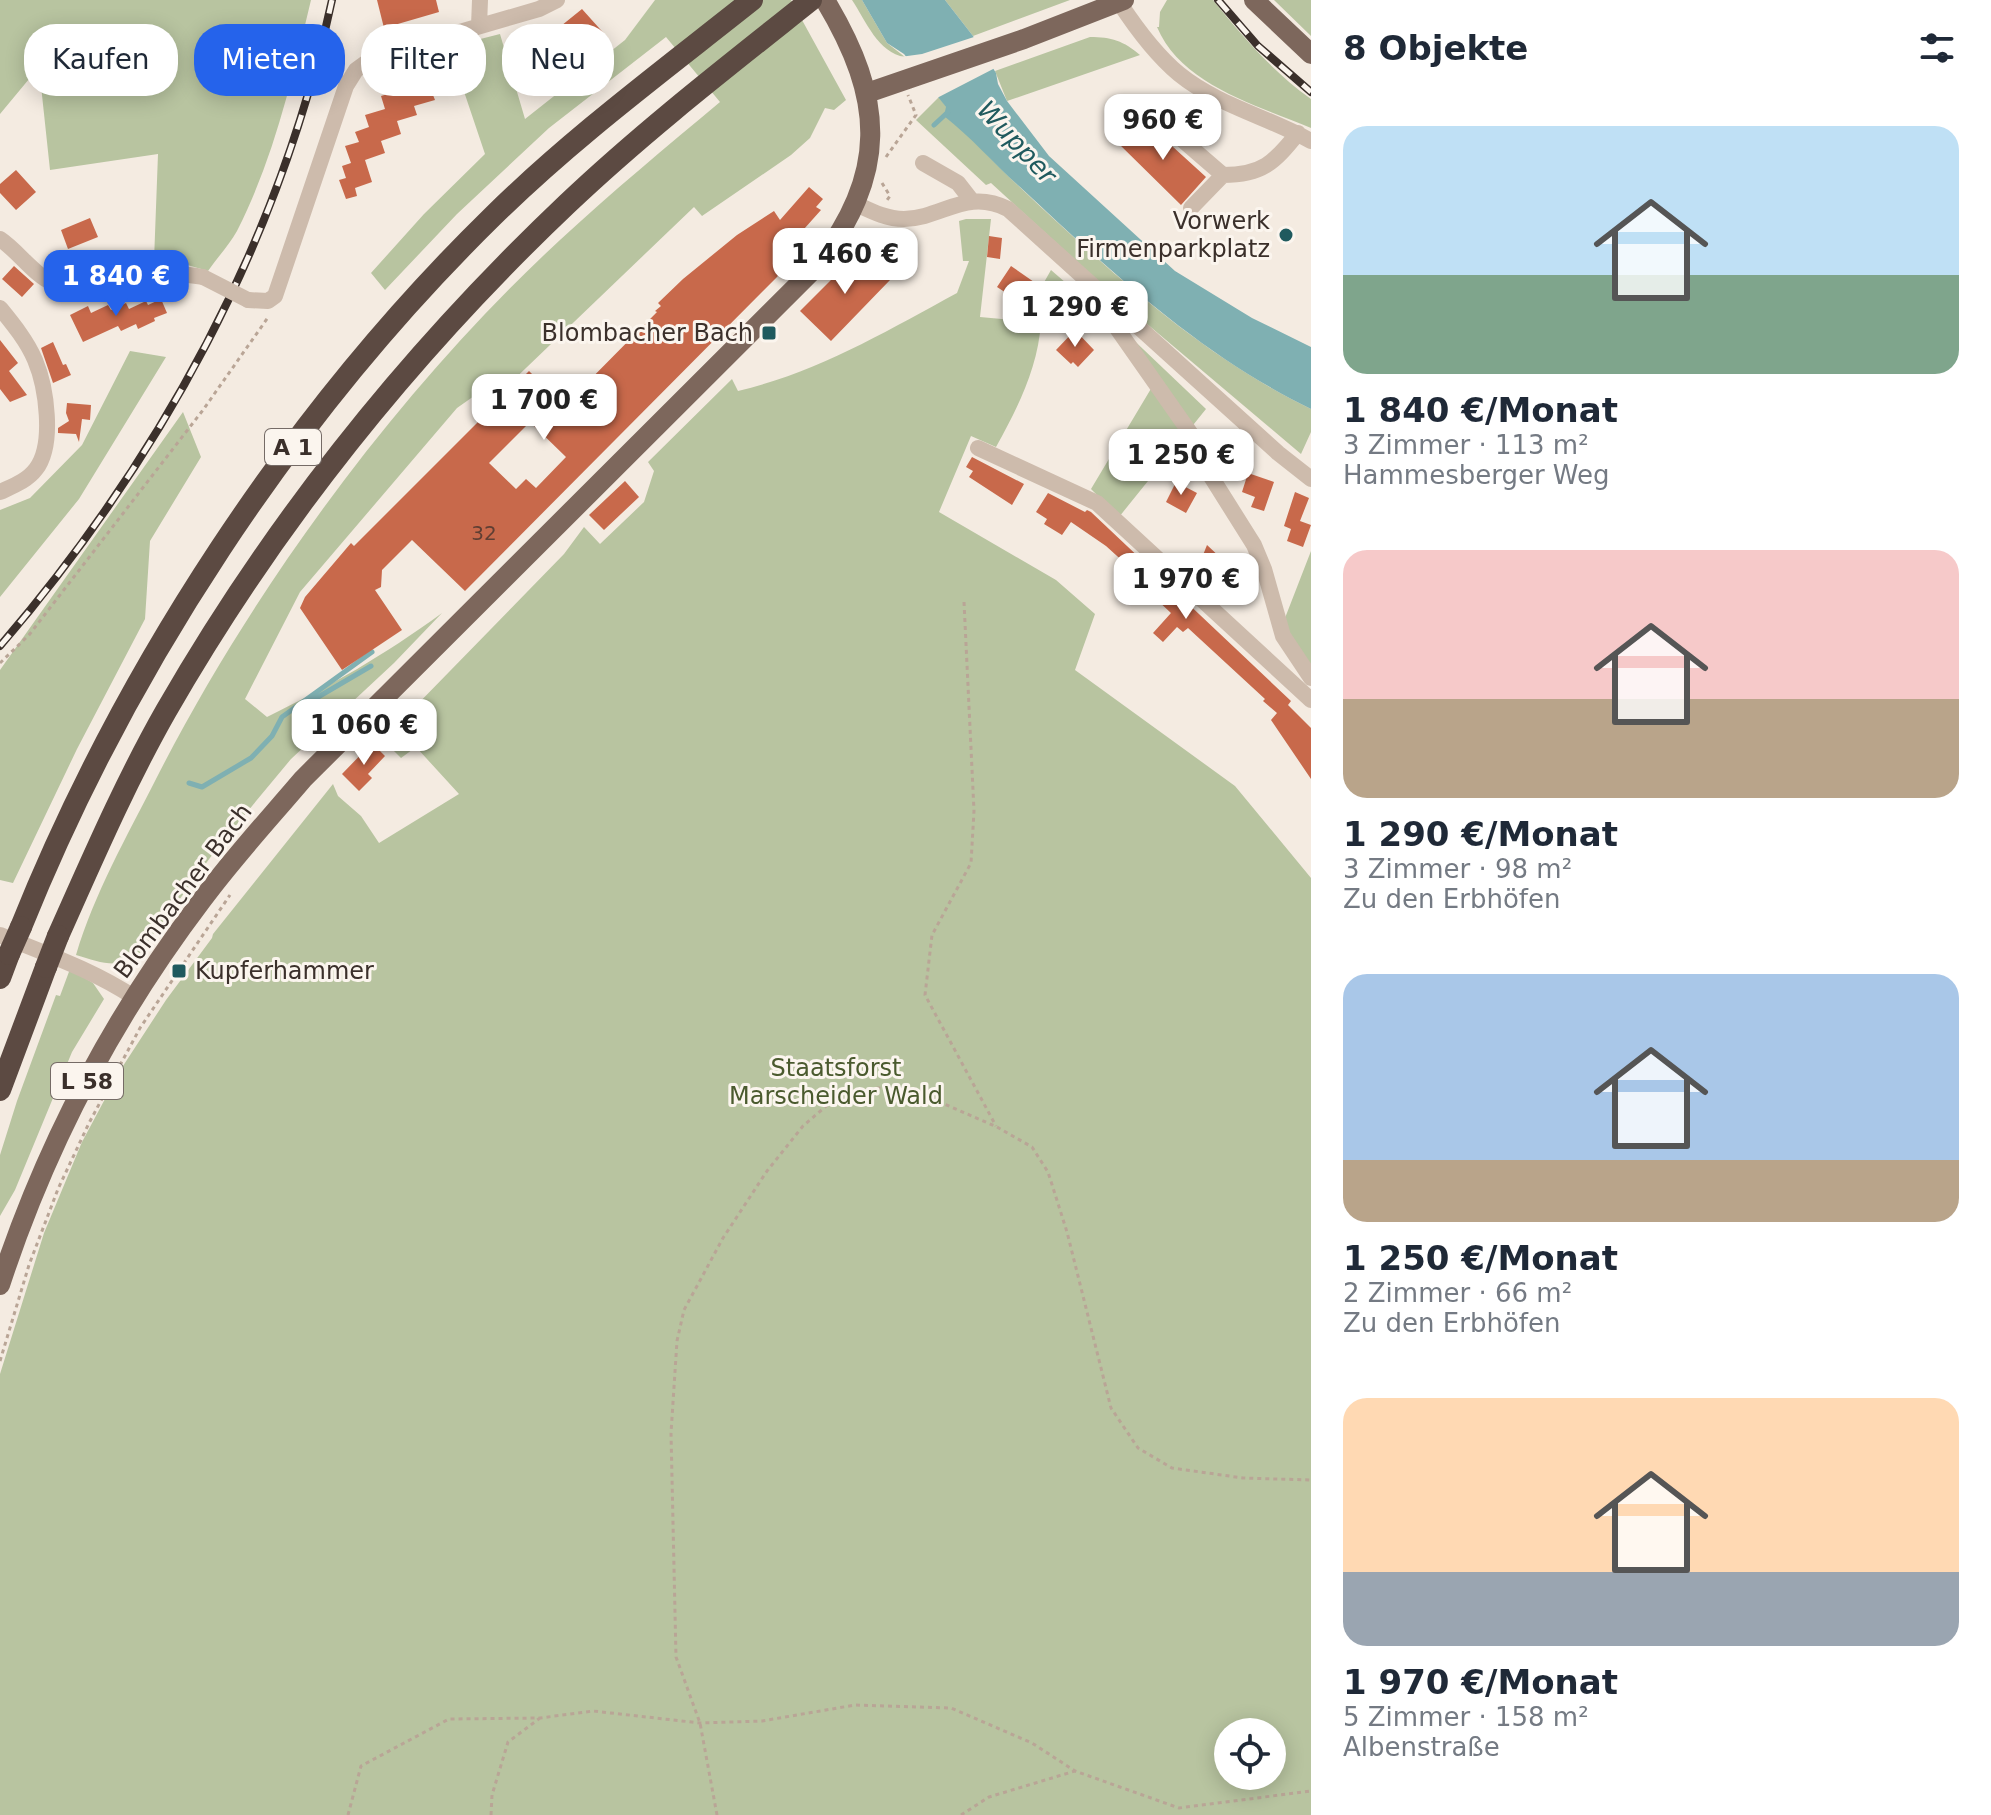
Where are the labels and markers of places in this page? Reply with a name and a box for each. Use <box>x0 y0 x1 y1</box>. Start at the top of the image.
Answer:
pin: 960 € <box>1107 94 1219 162</box>
place label: Vorwerk Firmenparkplatz <box>1076 207 1270 263</box>
marker: Vorwerk Firmenparkplatz <box>1277 226 1295 244</box>
pin: 1 460 € <box>771 228 919 296</box>
pin: 1 840 € <box>42 250 190 318</box>
pin: 1 290 € <box>1001 281 1149 349</box>
place label: Blombacher Bach <box>542 319 753 347</box>
marker: Blombacher Bach <box>760 324 778 342</box>
pin: 1 700 € <box>470 374 618 442</box>
pin: 1 250 € <box>1107 429 1255 497</box>
pin: 1 970 € <box>1112 553 1260 621</box>
pin: 1 060 € <box>290 699 438 767</box>
place label: Kupferhammer <box>195 957 374 985</box>
marker: Kupferhammer <box>170 962 188 980</box>

